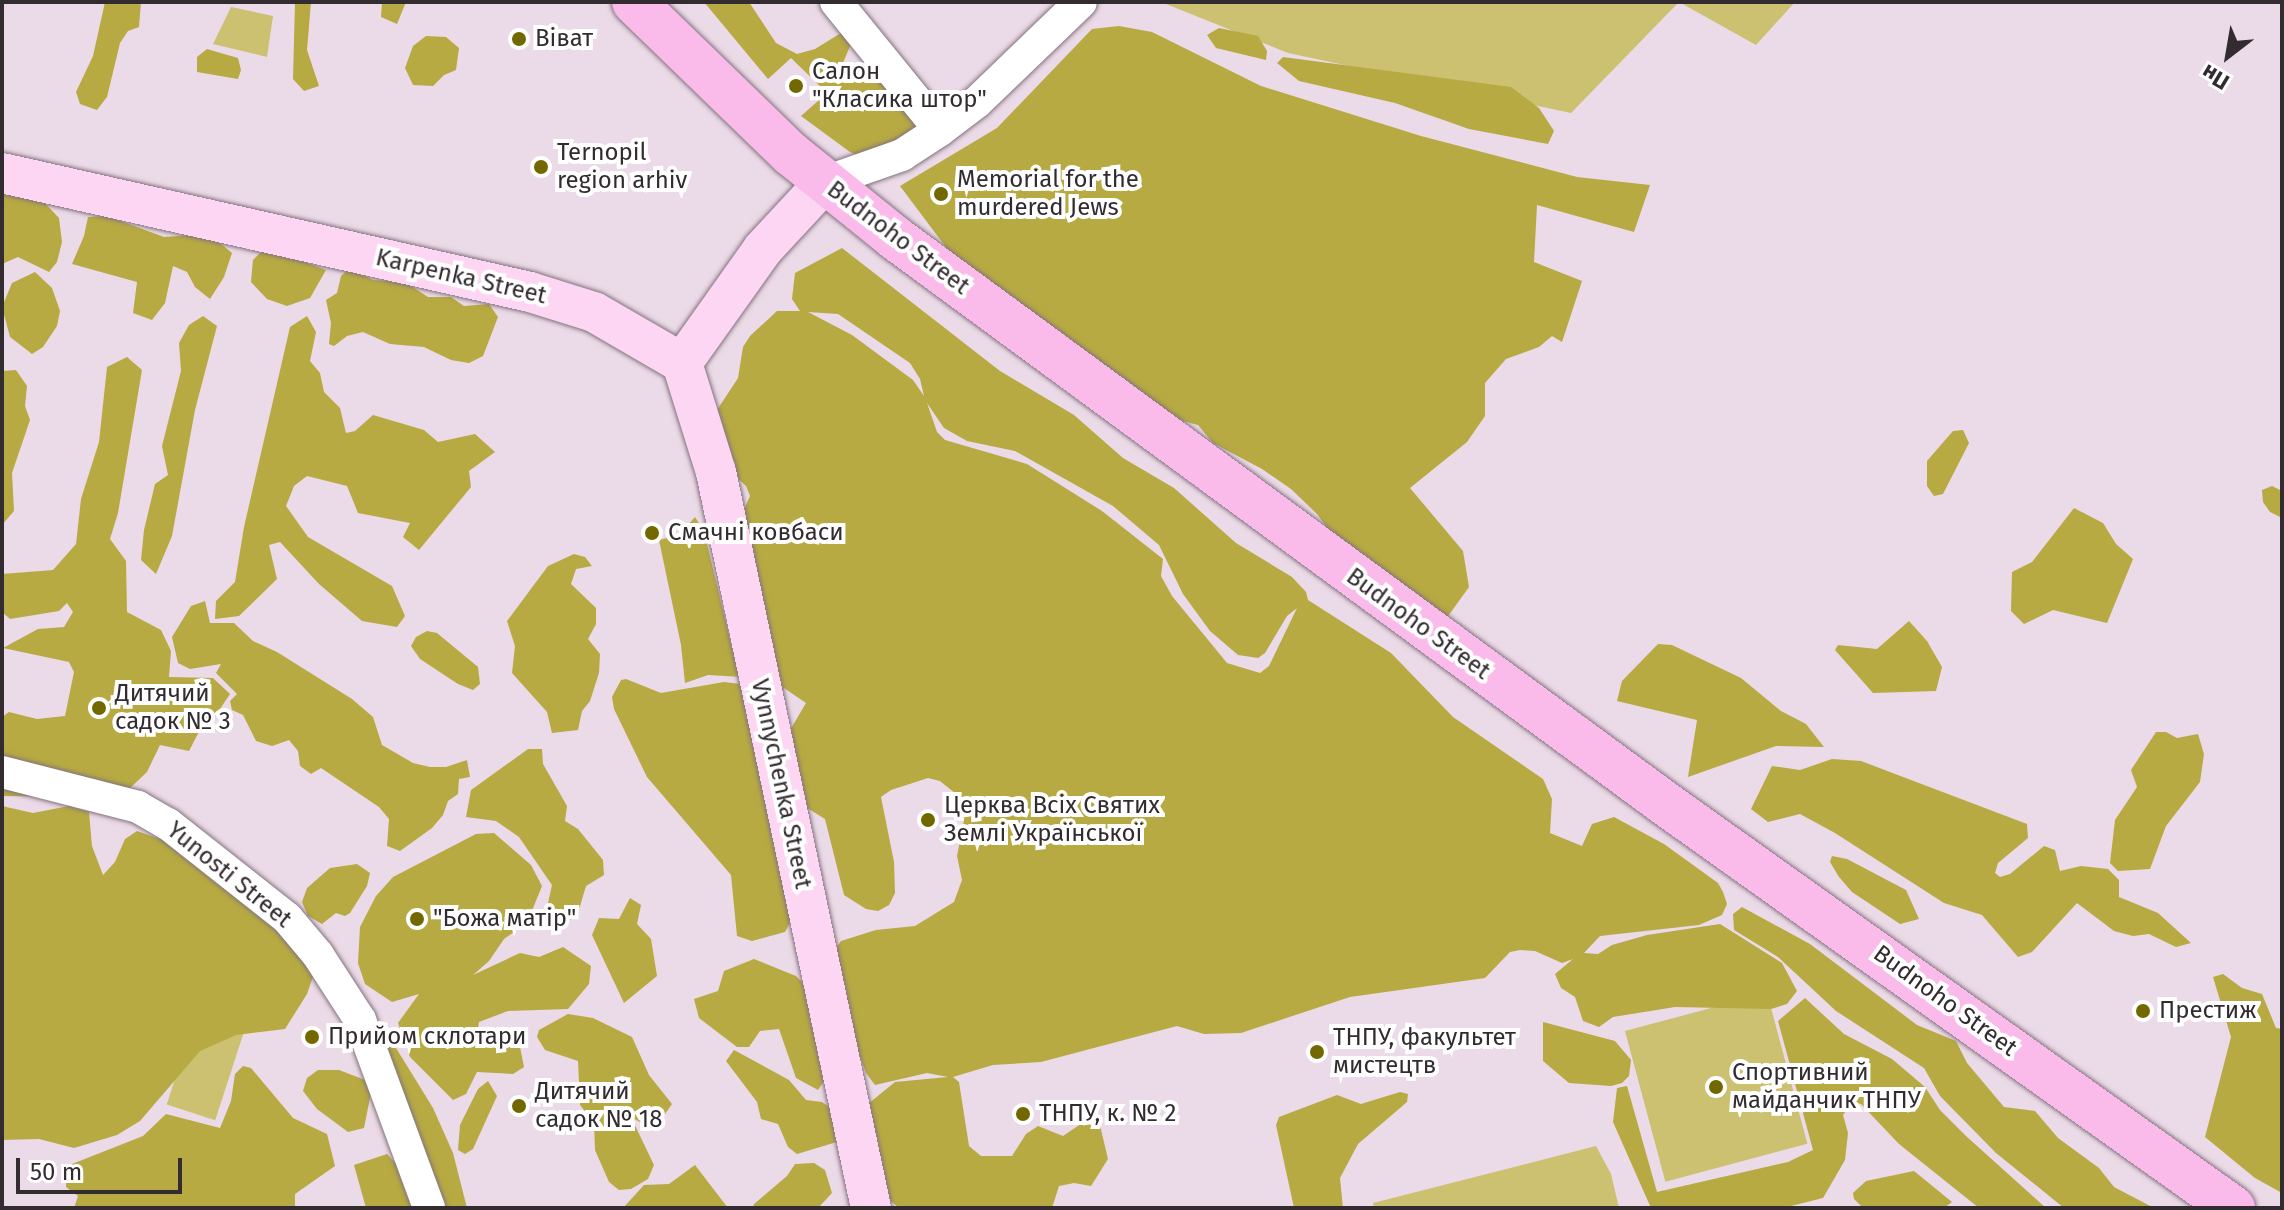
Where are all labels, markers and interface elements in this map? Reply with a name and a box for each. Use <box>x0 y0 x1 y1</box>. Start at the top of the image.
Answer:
north arrow <box>2188 16 2268 96</box>
place label: Віват <box>535 25 593 53</box>
marker: Віват <box>510 30 528 48</box>
place label: Салон "Класика штор" <box>812 58 987 114</box>
text: Пн <box>2197 58 2234 96</box>
marker: Салон "Класика штор" <box>787 77 805 95</box>
place label: Ternopil region arhiv <box>557 139 687 195</box>
marker: Ternopil region arhiv <box>532 158 550 176</box>
place label: Memorial for the murdered Jews <box>957 166 1139 222</box>
street label: Budnoho Street <box>821 175 975 301</box>
marker: Memorial for the murdered Jews <box>932 185 950 203</box>
street label: Karpenka Street <box>373 243 549 311</box>
place label: Смачні ковбаси <box>668 519 844 547</box>
marker: Смачні ковбаси <box>643 524 661 542</box>
street label: Budnoho Street <box>1341 562 1495 686</box>
street label: Vynnychenka Street <box>745 676 817 892</box>
place label: Дитячий садок № 3 <box>115 680 231 736</box>
marker: Дитячий садок № 3 <box>90 699 108 717</box>
place label: Церква Всіх Святих Землі Української <box>944 792 1160 848</box>
marker: Церква Всіх Святих Землі Української <box>919 811 937 829</box>
street label: Yunosti Street <box>161 816 297 934</box>
place label: "Божа матір" <box>433 905 576 933</box>
marker: "Божа матір" <box>408 910 426 928</box>
street label: Budnoho Street <box>1868 939 2022 1063</box>
place label: Престиж <box>2159 997 2256 1025</box>
marker: Престиж <box>2134 1002 2152 1020</box>
place label: Прийом склотари <box>328 1023 526 1051</box>
place label: ТНПУ, факультет мистецтв <box>1333 1024 1516 1080</box>
marker: Прийом склотари <box>303 1028 321 1046</box>
marker: ТНПУ, факультет мистецтв <box>1308 1043 1326 1061</box>
place label: Спортивний майданчик ТНПУ <box>1732 1059 1921 1115</box>
place label: Дитячий садок № 18 <box>535 1078 662 1134</box>
marker: Спортивний майданчик ТНПУ <box>1707 1078 1725 1096</box>
marker: Дитячий садок № 18 <box>510 1097 528 1115</box>
place label: ТНПУ, к. № 2 <box>1039 1100 1176 1128</box>
marker: ТНПУ, к. № 2 <box>1014 1105 1032 1123</box>
scale bar <box>20 1142 186 1192</box>
text: 50 m <box>30 1158 82 1186</box>

